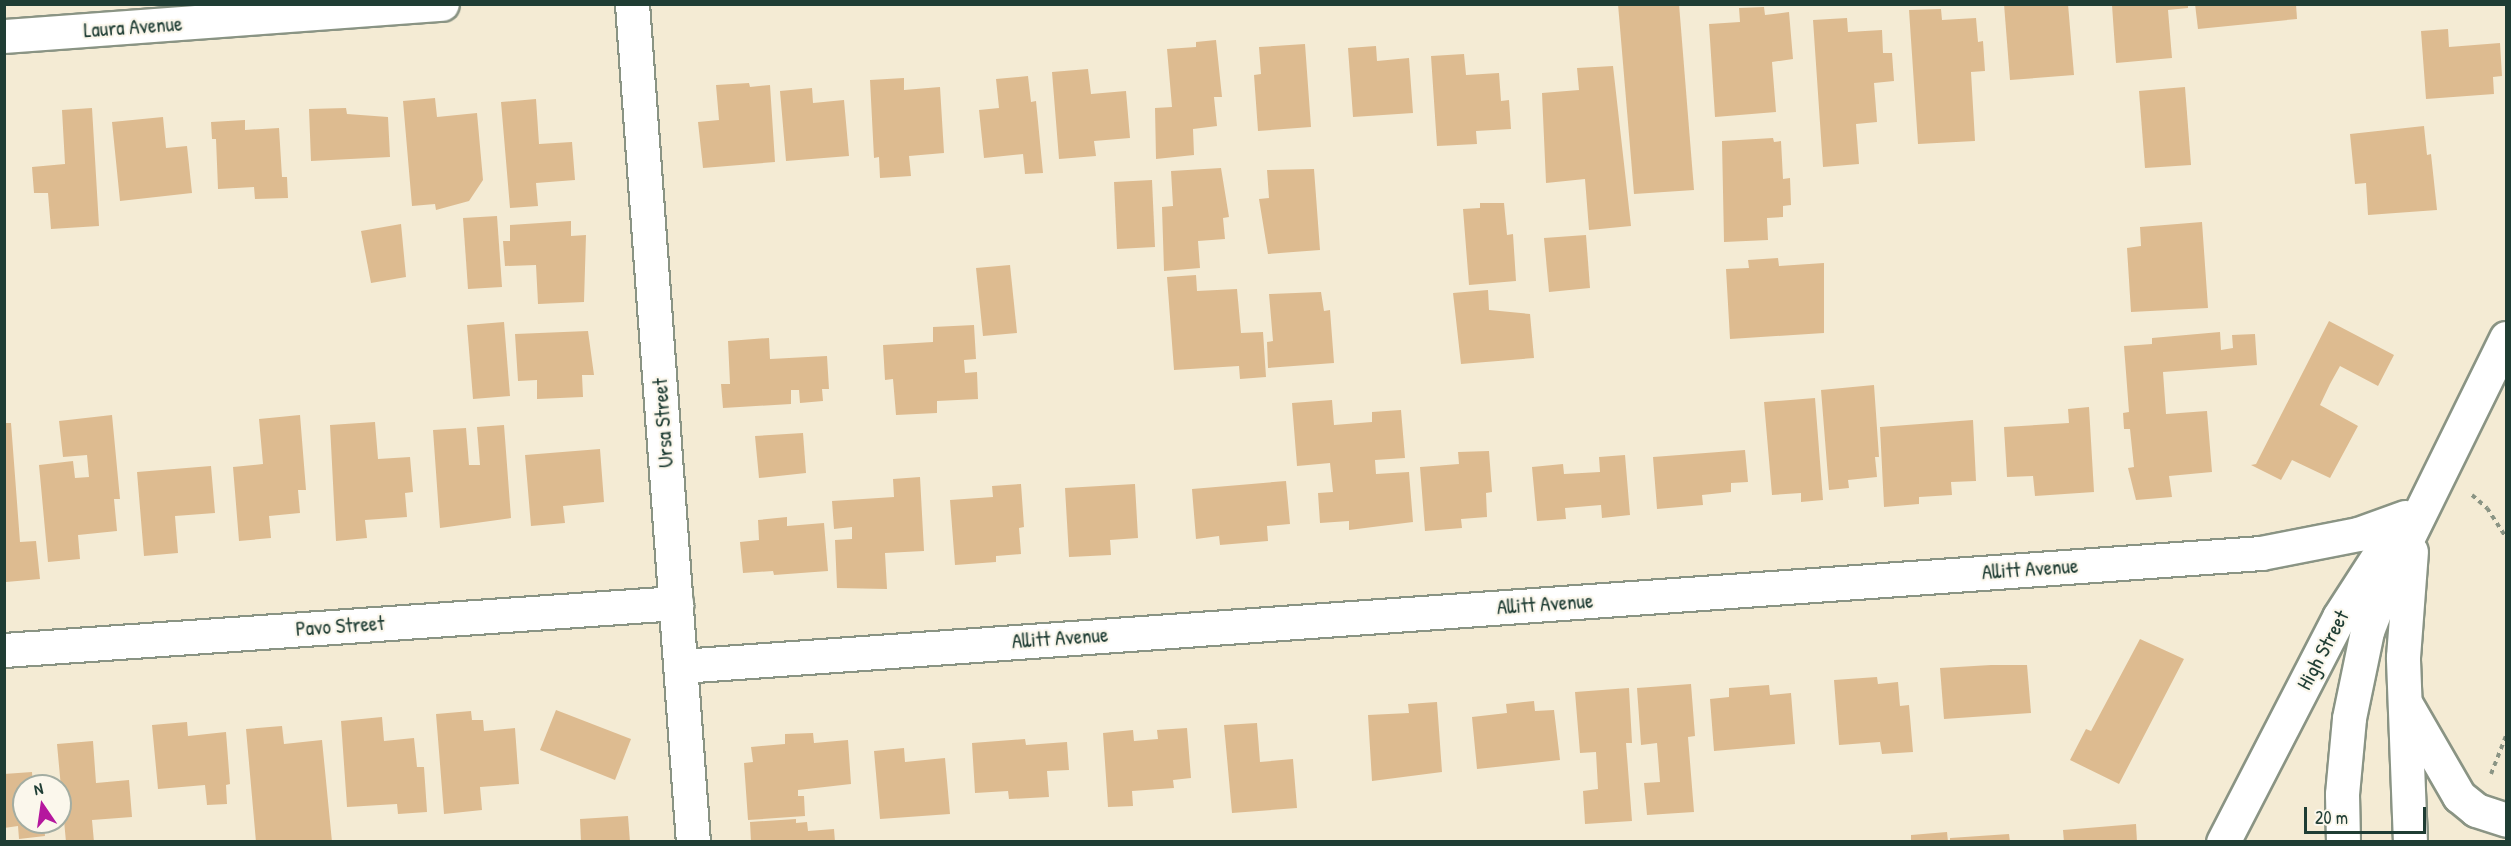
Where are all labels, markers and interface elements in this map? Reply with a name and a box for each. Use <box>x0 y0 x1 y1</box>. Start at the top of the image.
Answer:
street label: Laura Avenue <box>83 11 183 43</box>
street label: Ursa Street <box>647 377 679 469</box>
street label: Allitt Avenue <box>1981 553 2079 585</box>
street label: Allitt Avenue <box>1496 588 1594 620</box>
street label: High Street <box>2292 606 2354 694</box>
street label: Pavo Street <box>295 610 385 642</box>
street label: Allitt Avenue <box>1011 622 1109 654</box>
north arrow <box>12 774 72 834</box>
text: N <box>32 777 45 800</box>
scale bar <box>2307 795 2428 833</box>
text: 20 m <box>2315 805 2348 830</box>

